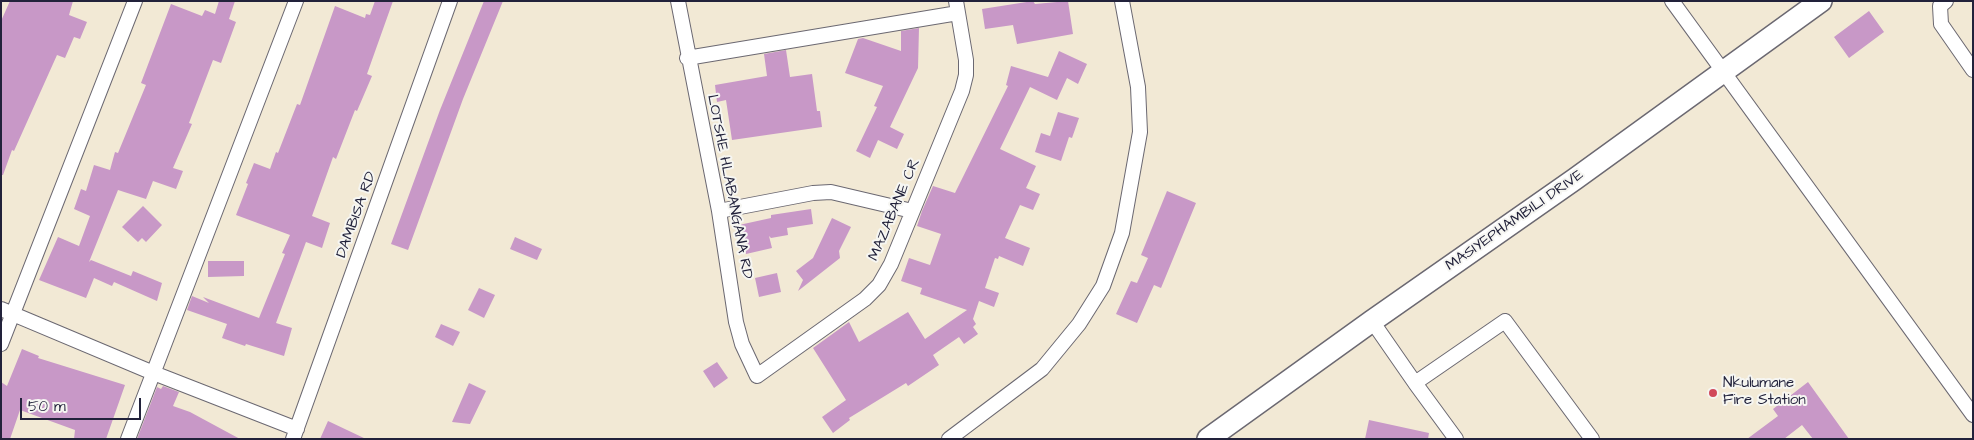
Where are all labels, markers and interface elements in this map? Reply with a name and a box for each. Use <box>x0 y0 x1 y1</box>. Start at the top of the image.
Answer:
street label: LOTSHE HLABANGANA RD <box>702 93 756 281</box>
street label: MAZABANE CR <box>865 156 925 264</box>
street label: MASIYEPHAMBILI DRIVE <box>1443 167 1587 275</box>
street label: DAMBISA RD <box>333 169 381 261</box>
place label: Nkulumane Fire Station <box>1723 375 1806 410</box>
marker: Nkulumane Fire Station <box>1707 387 1719 399</box>
scale bar <box>22 388 144 420</box>
text: 50 m <box>28 396 66 417</box>

